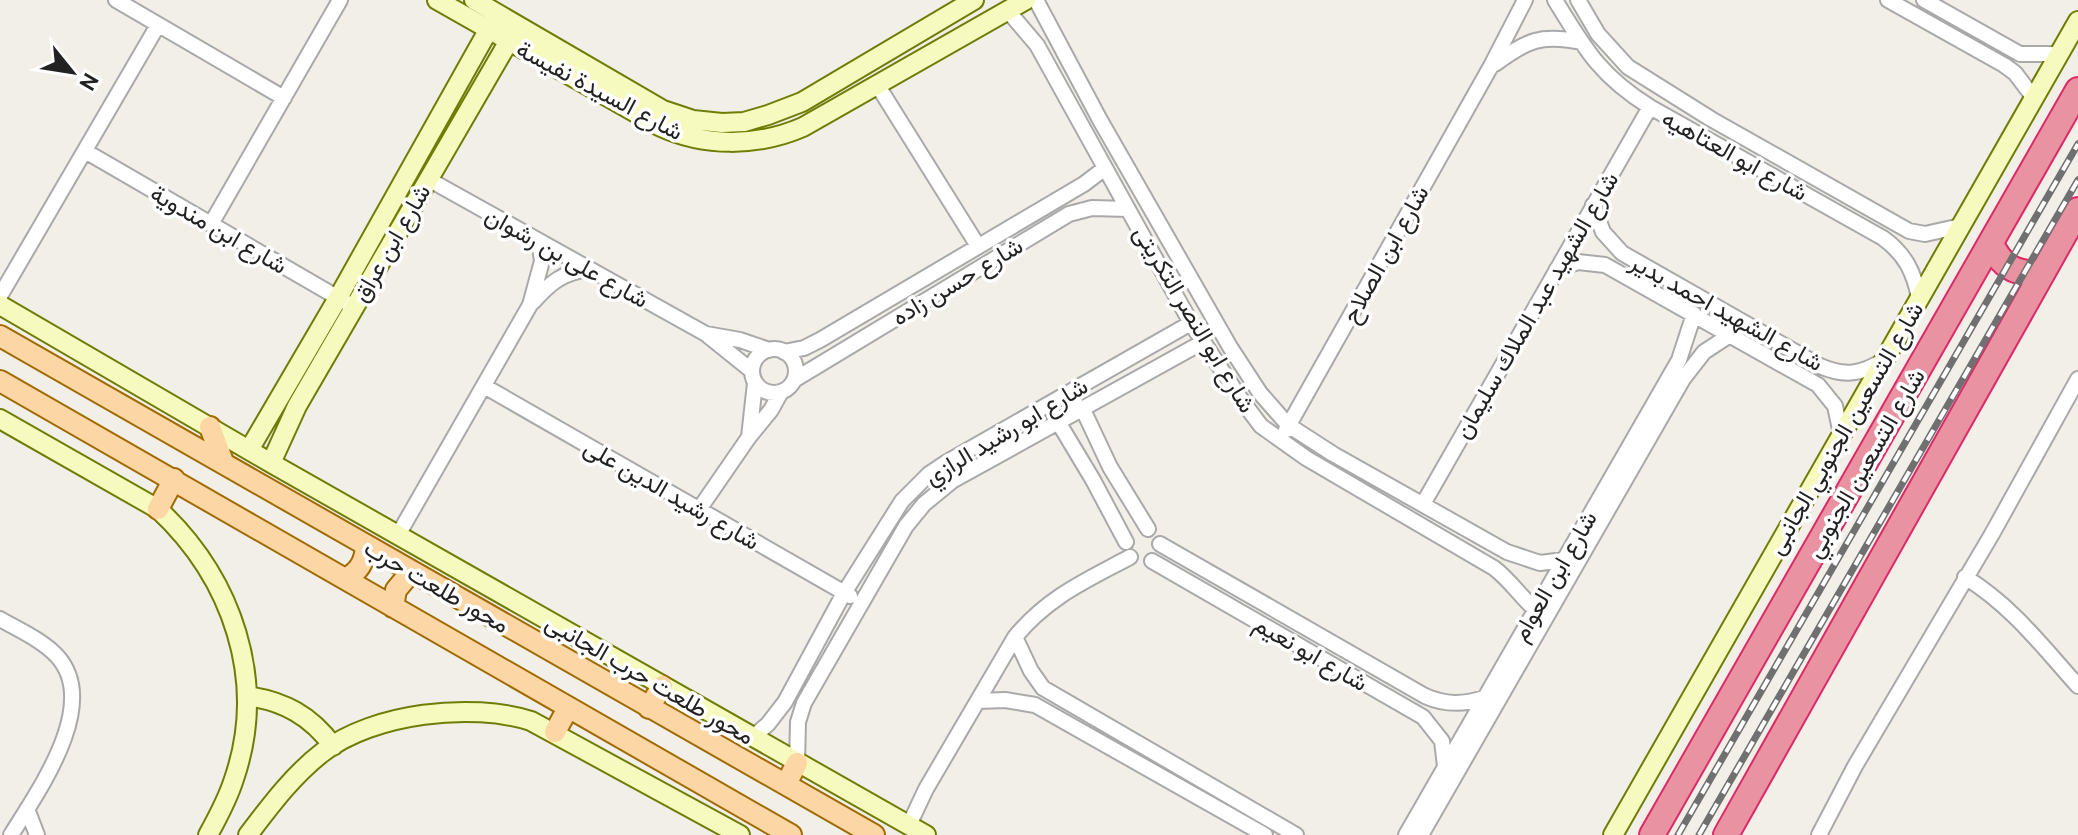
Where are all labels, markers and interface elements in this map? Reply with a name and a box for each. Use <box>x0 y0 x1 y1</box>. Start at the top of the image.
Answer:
north arrow <box>32 32 112 112</box>
street label: شارع السيدة نفيسة <box>511 34 688 148</box>
text: N <box>73 68 104 95</box>
street label: شارع ابو العتاهيه <box>1656 103 1813 209</box>
street label: شارع الشهيد عبد الملاك سليمان <box>1448 167 1626 444</box>
street label: شارع ابن مندوية <box>144 178 293 282</box>
street label: شارع ابن عراق <box>346 179 438 308</box>
street label: شارع ابن الصلاح <box>1335 180 1436 329</box>
street label: شارع على بن رشوان <box>479 200 654 316</box>
street label: شارع ابو النصر التكريتى <box>1126 220 1262 419</box>
street label: شارع حسن زاده <box>886 231 1029 333</box>
street label: شارع الشهيد احمد بدير <box>1624 246 1829 379</box>
street label: شارع التسعين الجنوبي الجانبى <box>1761 297 1929 559</box>
street label: شارع التسعين الجنوبي <box>1799 363 1931 563</box>
street label: شارع ابو رشيد الرازي <box>919 371 1095 495</box>
street label: شارع رشيد الدين على <box>578 432 765 558</box>
street label: شارع ابن العوام <box>1505 506 1605 647</box>
street label: محور طلعت حرب <box>359 533 515 640</box>
street label: محور طلعت حرب الجانبى <box>540 607 759 751</box>
street label: شارع ابو نعيم <box>1248 609 1373 699</box>

